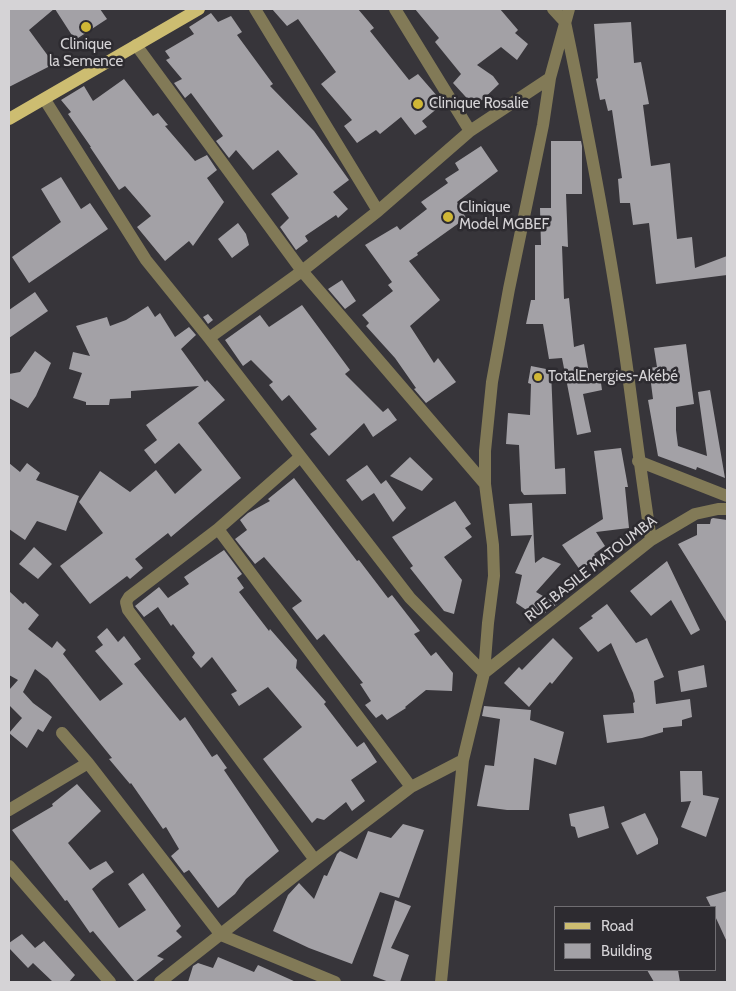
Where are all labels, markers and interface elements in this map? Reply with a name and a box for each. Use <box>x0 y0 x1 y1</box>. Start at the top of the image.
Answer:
marker: Clinique la Semence <box>79 20 93 34</box>
place label: Clinique la Semence <box>49 36 123 71</box>
place label: Clinique Rosalie <box>429 95 529 113</box>
marker: Clinique Rosalie <box>411 97 425 111</box>
place label: Clinique Model MGBEF <box>459 199 549 234</box>
marker: Clinique Model MGBEF <box>441 210 455 224</box>
place label: TotalEnergies-Akébé <box>548 368 678 386</box>
marker: TotalEnergies-Akébé <box>532 371 544 383</box>
street label: RUE BASILE MATOUMBA <box>521 512 661 626</box>
legend <box>554 906 716 971</box>
text: Road <box>601 917 634 935</box>
text: Building <box>601 942 652 960</box>

